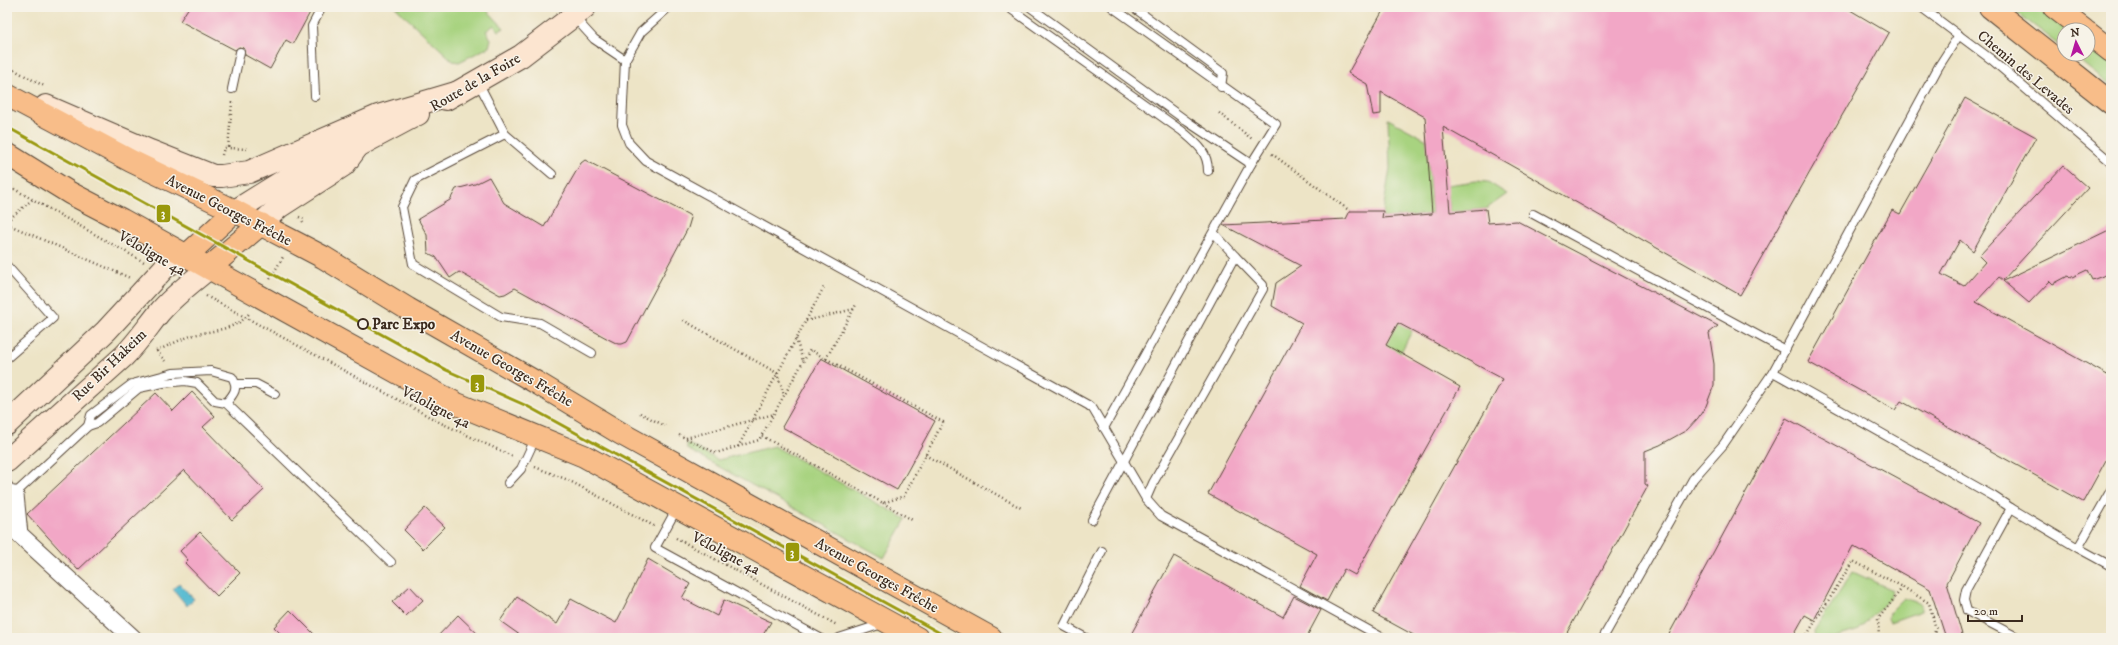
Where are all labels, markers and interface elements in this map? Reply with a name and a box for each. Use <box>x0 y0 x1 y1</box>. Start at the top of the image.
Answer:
north arrow <box>2056 22 2096 62</box>
street label: Chemin des Levades <box>1973 26 2078 118</box>
text: N <box>2070 26 2080 40</box>
street label: Route de la Foire <box>427 49 524 116</box>
street label: Avenue Georges Frêche <box>163 171 295 250</box>
line badge: 3 <box>156 204 171 223</box>
text: 3 <box>161 207 165 221</box>
street label: Véloligne 4a <box>114 226 189 281</box>
place label: Parc Expo <box>372 315 436 334</box>
marker: Parc Expo <box>357 318 369 330</box>
street label: Rue Bir Hakeim <box>68 325 151 406</box>
street label: Avenue Georges Frêche <box>447 326 576 411</box>
line badge: 3 <box>470 374 485 393</box>
text: 3 <box>475 378 479 392</box>
street label: Véloligne 4a <box>397 382 474 433</box>
street label: Véloligne 4a <box>688 527 764 580</box>
street label: Avenue Georges Frêche <box>812 534 942 617</box>
line badge: 3 <box>785 542 800 562</box>
text: 3 <box>790 546 794 560</box>
scale bar <box>1968 597 2022 623</box>
text: 20 m <box>1974 604 1998 619</box>

